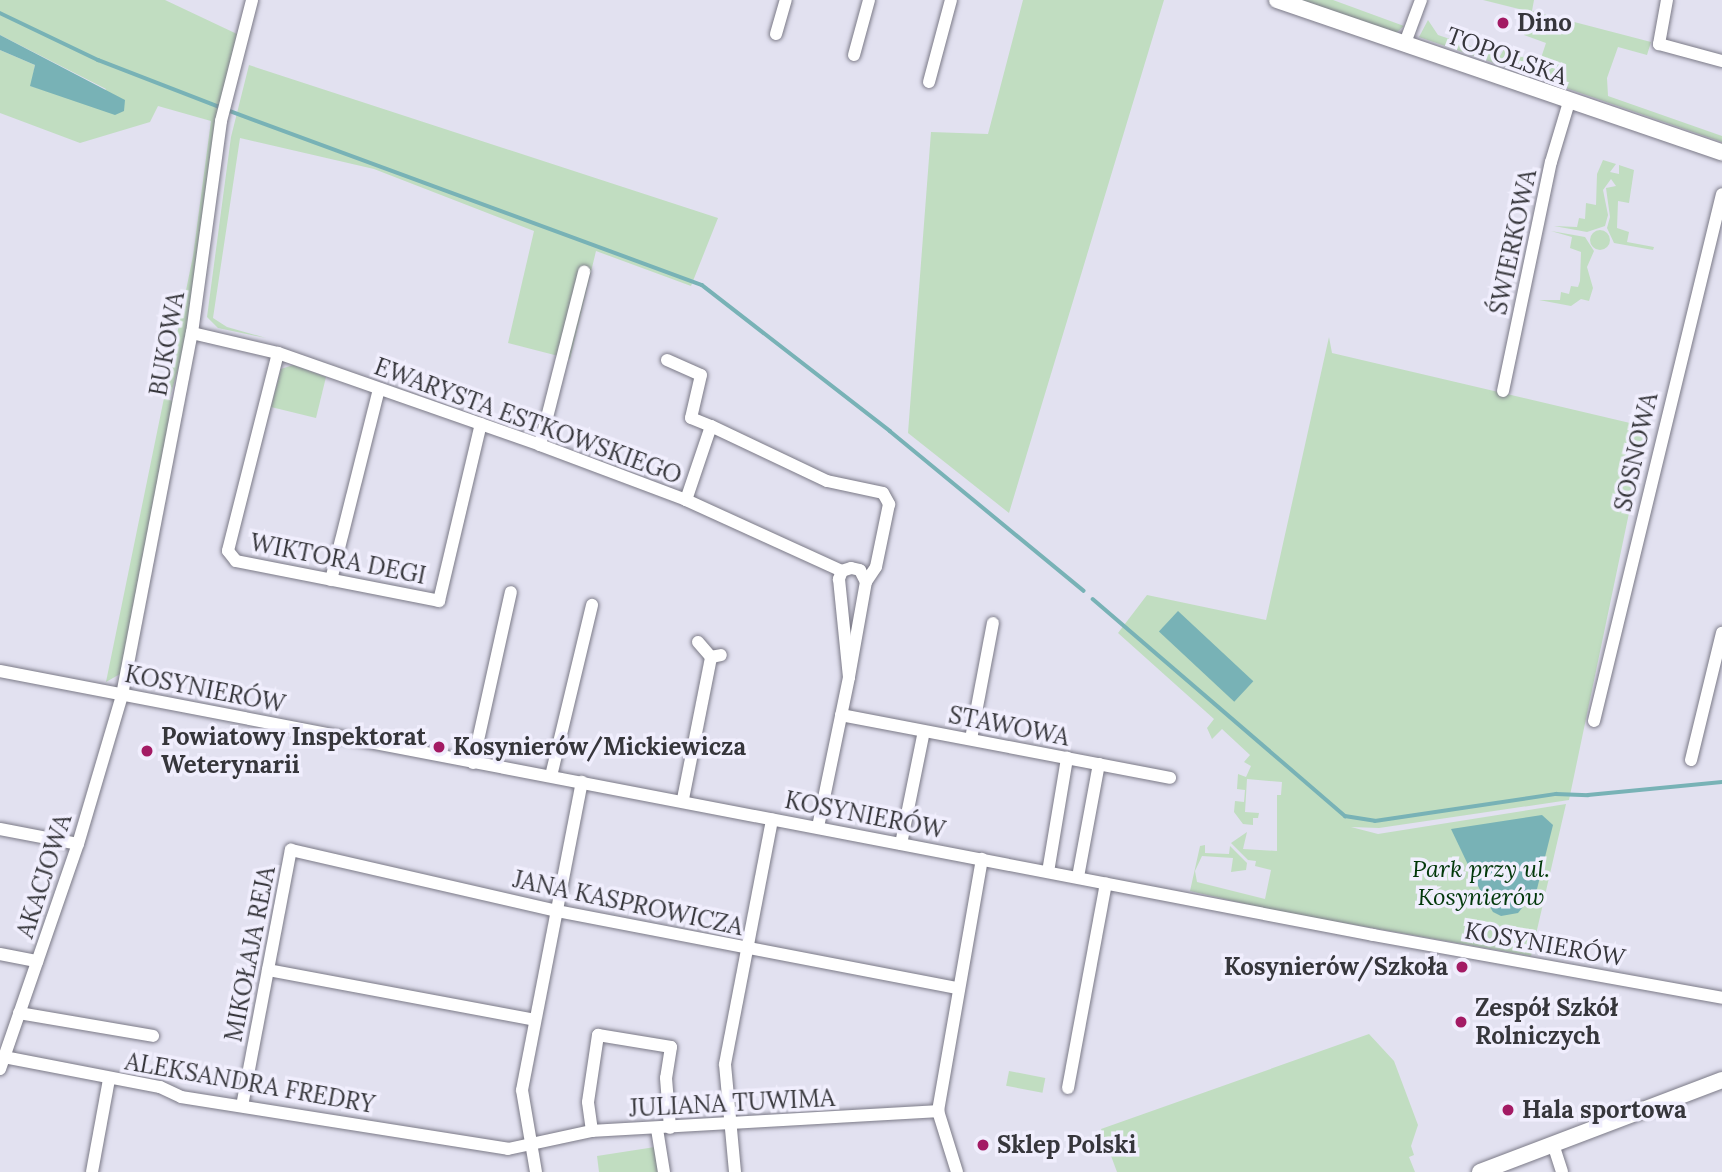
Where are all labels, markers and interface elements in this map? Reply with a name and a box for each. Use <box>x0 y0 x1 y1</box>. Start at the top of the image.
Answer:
place label: Dino <box>1517 9 1572 37</box>
marker: Dino <box>1495 15 1511 31</box>
street label: TOPOLSKA <box>1443 21 1571 91</box>
street label: ŚWIERKOWA <box>1484 167 1542 317</box>
street label: BUKOWA <box>144 290 190 398</box>
street label: EWARYSTA ESTKOWSKIEGO <box>370 352 686 490</box>
street label: SOSNOWA <box>1608 390 1664 514</box>
street label: WIKTORA DEGI <box>248 528 428 590</box>
street label: KOSYNIERÓW <box>122 659 288 719</box>
street label: STAWOWA <box>946 700 1072 752</box>
place label: Powiatowy Inspektorat Weterynarii <box>161 723 426 779</box>
place label: Kosynierów/Mickiewicza <box>453 733 746 761</box>
marker: Kosynierów/Mickiewicza <box>431 739 447 755</box>
marker: Powiatowy Inspektorat Weterynarii <box>139 743 155 759</box>
street label: KOSYNIERÓW <box>782 785 948 845</box>
street label: AKACJOWA <box>10 810 78 942</box>
park label: Park przy ul. Kosynierów <box>1412 855 1550 911</box>
street label: MIKOŁAJA REJA <box>219 864 281 1044</box>
street label: JANA KASPROWICZA <box>510 865 746 941</box>
street label: KOSYNIERÓW <box>1462 916 1628 972</box>
place label: Kosynierów/Szkoła <box>1224 953 1448 981</box>
marker: Kosynierów/Szkoła <box>1454 959 1470 975</box>
place label: Zespół Szkół Rolniczych <box>1475 994 1618 1050</box>
marker: Zespół Szkół Rolniczych <box>1453 1014 1469 1030</box>
street label: ALEKSANDRA FREDRY <box>123 1047 377 1119</box>
street label: JULIANA TUWIMA <box>628 1083 836 1123</box>
place label: Hala sportowa <box>1522 1096 1686 1124</box>
marker: Hala sportowa <box>1500 1102 1516 1118</box>
place label: Sklep Polski <box>997 1131 1136 1159</box>
marker: Sklep Polski <box>975 1137 991 1153</box>

